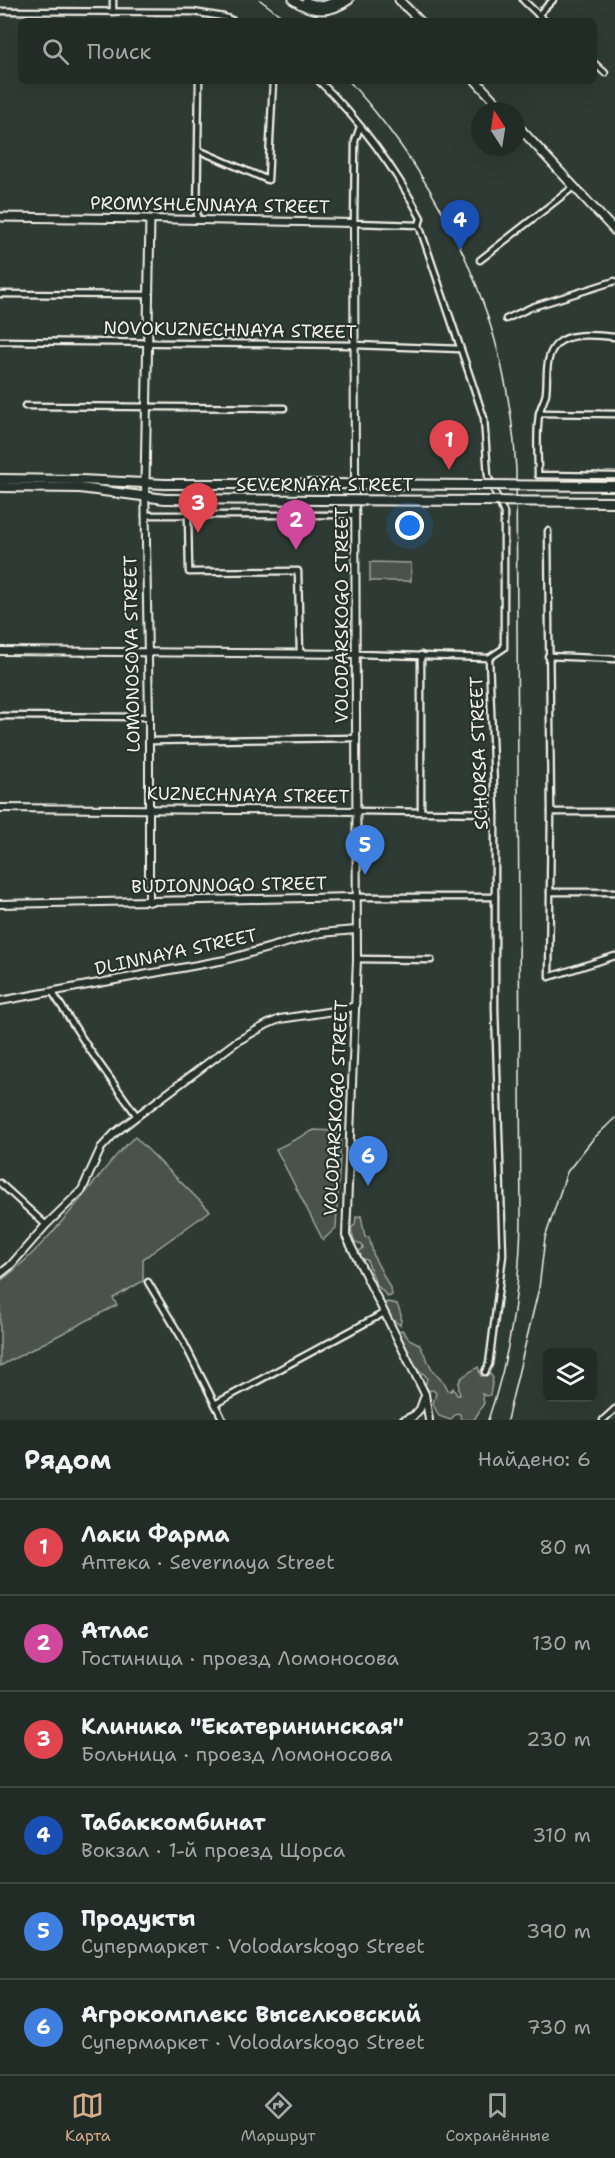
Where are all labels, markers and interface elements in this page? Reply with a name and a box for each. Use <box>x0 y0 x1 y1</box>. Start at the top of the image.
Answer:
search box <box>18 18 597 84</box>
icon: search <box>39 35 72 68</box>
text: Поиск <box>87 37 151 66</box>
north arrow <box>471 102 525 156</box>
street label: PROMYSHLENNAYA STREET <box>90 191 330 219</box>
pin: 4 <box>440 200 480 250</box>
street label: NOVOKUZNECHNAYA STREET <box>103 316 357 344</box>
pin: 1 <box>430 420 468 470</box>
street label: SEVERNAYA STREET <box>236 473 414 497</box>
pin: 3 <box>178 484 218 533</box>
pin: 2 <box>276 500 316 550</box>
street label: VOLODARSKOGO STREET <box>330 507 354 723</box>
your location <box>395 511 424 540</box>
street label: LOMONOSOVA STREET <box>118 555 146 753</box>
street label: SCHORSA STREET <box>464 676 494 830</box>
street label: KUZNECHNAYA STREET <box>146 781 350 809</box>
pin: 5 <box>346 826 385 875</box>
street label: BUDIONNOGO STREET <box>131 871 327 899</box>
street label: DLINNAYA STREET <box>93 923 259 981</box>
street label: VOLODARSKOGO STREET <box>318 999 354 1217</box>
pin: 6 <box>348 1136 388 1186</box>
map controls <box>543 1348 597 1402</box>
button: layers <box>543 1348 597 1402</box>
text: Рядом <box>24 1442 111 1477</box>
text: Найдено: 6 <box>478 1446 591 1472</box>
text: Лаки Фарма <box>81 1520 229 1549</box>
text: 1 <box>39 1534 48 1560</box>
text: 80 m <box>539 1534 591 1560</box>
text: Аптека · Severnaya Street <box>81 1549 335 1575</box>
text: Атлас <box>81 1616 149 1645</box>
text: 2 <box>37 1630 51 1656</box>
text: 130 m <box>532 1630 591 1656</box>
text: Гостиница · проезд Ломоносова <box>81 1645 399 1671</box>
text: Клиника "Екатерининская" <box>81 1712 404 1741</box>
text: 3 <box>37 1726 51 1752</box>
text: 230 m <box>526 1726 591 1752</box>
text: Больница · проезд Ломоносова <box>81 1741 393 1767</box>
text: Табаккомбинат <box>81 1808 266 1837</box>
text: 4 <box>37 1822 51 1848</box>
text: 310 m <box>532 1822 591 1848</box>
text: Вокзал · 1-й проезд Щорса <box>81 1837 345 1863</box>
text: Продукты <box>81 1904 195 1933</box>
text: 5 <box>37 1918 50 1944</box>
text: 390 m <box>526 1918 591 1944</box>
text: Супермаркет · Volodarskogo Street <box>81 1933 425 1959</box>
text: Агрокомплекс Выселковский <box>81 2000 421 2029</box>
text: 6 <box>37 2014 51 2040</box>
text: 730 m <box>527 2014 591 2040</box>
text: Супермаркет · Volodarskogo Street <box>81 2029 425 2055</box>
tab: Карта <box>65 2089 111 2146</box>
tab: Маршрут <box>241 2089 315 2146</box>
tab: Сохранённые <box>445 2089 550 2146</box>

